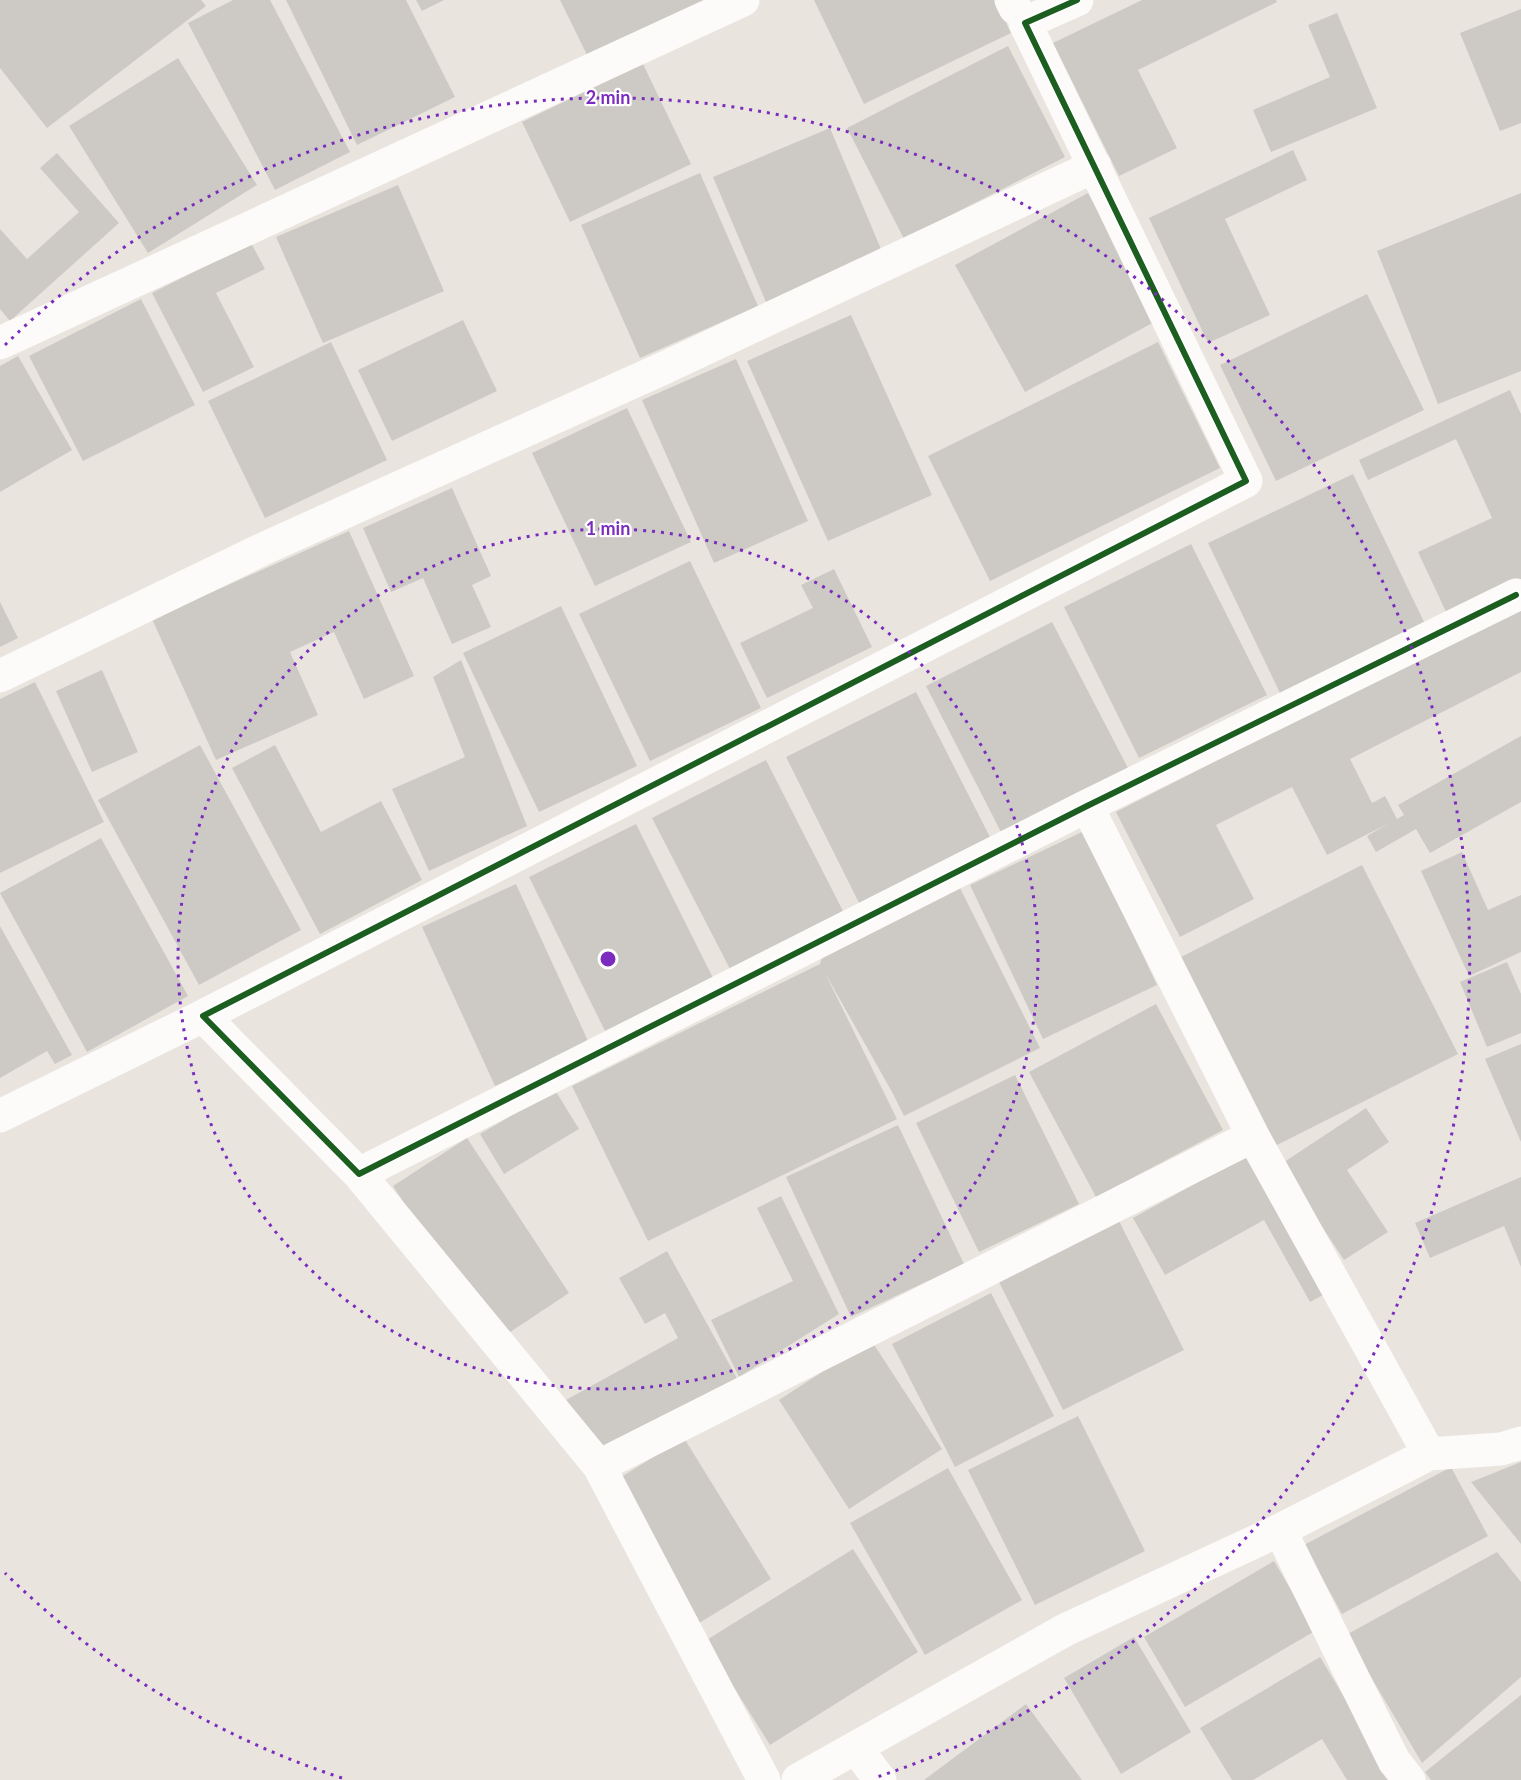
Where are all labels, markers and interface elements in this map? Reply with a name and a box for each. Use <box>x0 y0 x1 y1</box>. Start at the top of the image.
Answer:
text: 2 min <box>586 86 630 108</box>
text: 1 min <box>586 517 630 539</box>
centre of rings <box>598 949 618 969</box>

